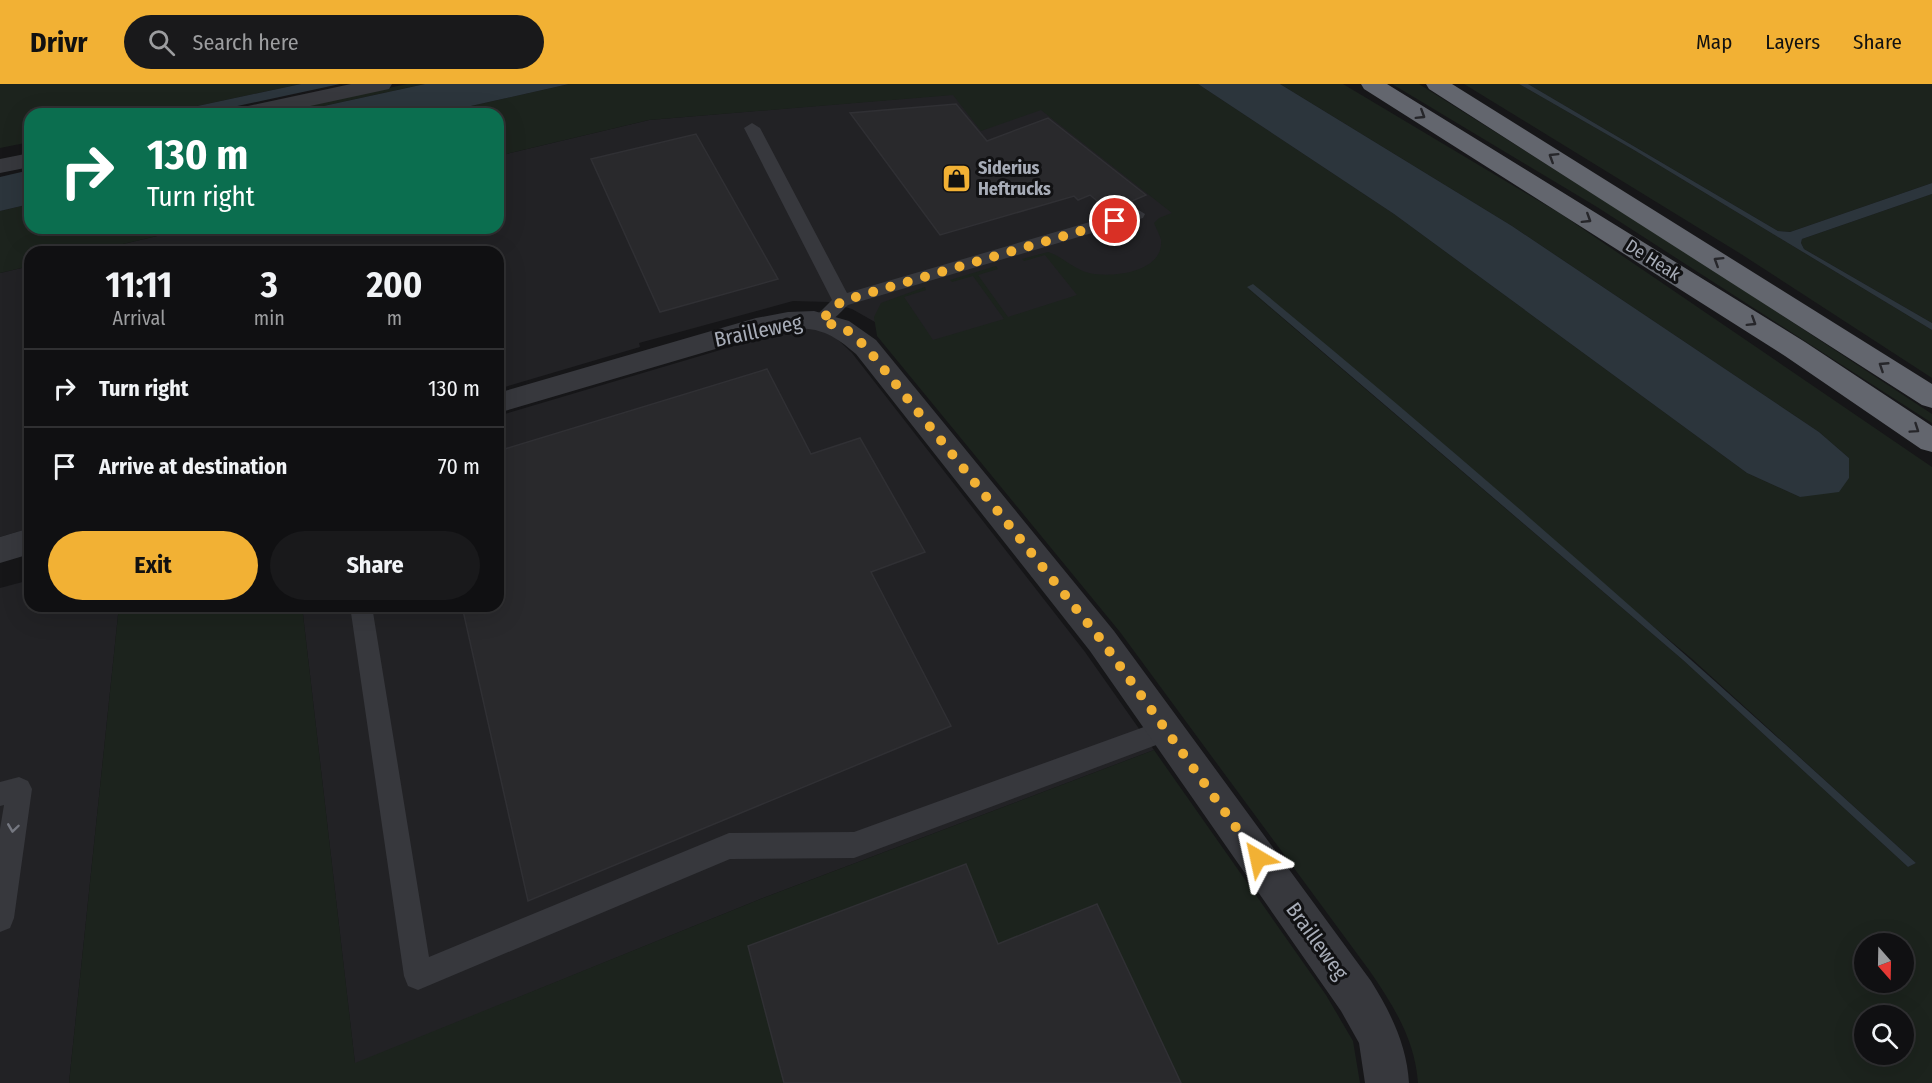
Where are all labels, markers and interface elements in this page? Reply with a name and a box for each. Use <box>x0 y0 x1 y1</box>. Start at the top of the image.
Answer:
search box <box>124 15 544 69</box>
text: Drivr <box>30 26 88 59</box>
icon: search <box>145 26 178 59</box>
text: Search here <box>193 29 299 56</box>
text: Map <box>1696 29 1732 55</box>
text: Layers <box>1765 29 1820 55</box>
text: Share <box>1853 29 1902 55</box>
one-way arrow <box>1415 107 1426 118</box>
text: 130 m <box>147 130 248 180</box>
icon: right <box>48 132 126 210</box>
one-way arrow <box>1549 153 1559 165</box>
place label: Siderius Heftrucks <box>978 157 1051 200</box>
shop icon: Siderius Heftrucks <box>941 162 973 194</box>
text: Turn right <box>147 181 255 213</box>
pin <box>1089 195 1140 246</box>
icon: arrive <box>1098 204 1131 237</box>
one-way arrow <box>1581 211 1591 223</box>
street label: De Heak <box>1622 235 1685 286</box>
one-way arrow <box>1714 257 1724 269</box>
text: 11:11 <box>106 263 172 307</box>
text: 3 <box>261 263 278 307</box>
text: 200 <box>366 263 422 307</box>
text: Arrival <box>112 306 165 330</box>
text: min <box>254 306 285 330</box>
text: m <box>387 306 402 330</box>
street label: Brailleweg <box>712 309 804 353</box>
one-way arrow <box>1746 315 1756 327</box>
one-way arrow <box>1879 362 1890 373</box>
icon: right <box>48 372 81 405</box>
text: Turn right <box>99 375 188 402</box>
text: 130 m <box>428 375 480 402</box>
one-way arrow <box>1908 422 1919 433</box>
icon: arrive <box>48 450 81 483</box>
text: Arrive at destination <box>99 453 287 480</box>
text: 70 m <box>438 453 480 480</box>
button: Exit <box>48 531 258 600</box>
button: Share <box>270 531 480 600</box>
one-way arrow <box>8 823 20 832</box>
position arrow <box>1226 826 1290 890</box>
street label: Brailleweg <box>1280 897 1354 985</box>
north arrow <box>1854 933 1914 993</box>
map controls <box>1854 933 1914 1065</box>
button: search <box>1854 1005 1914 1065</box>

